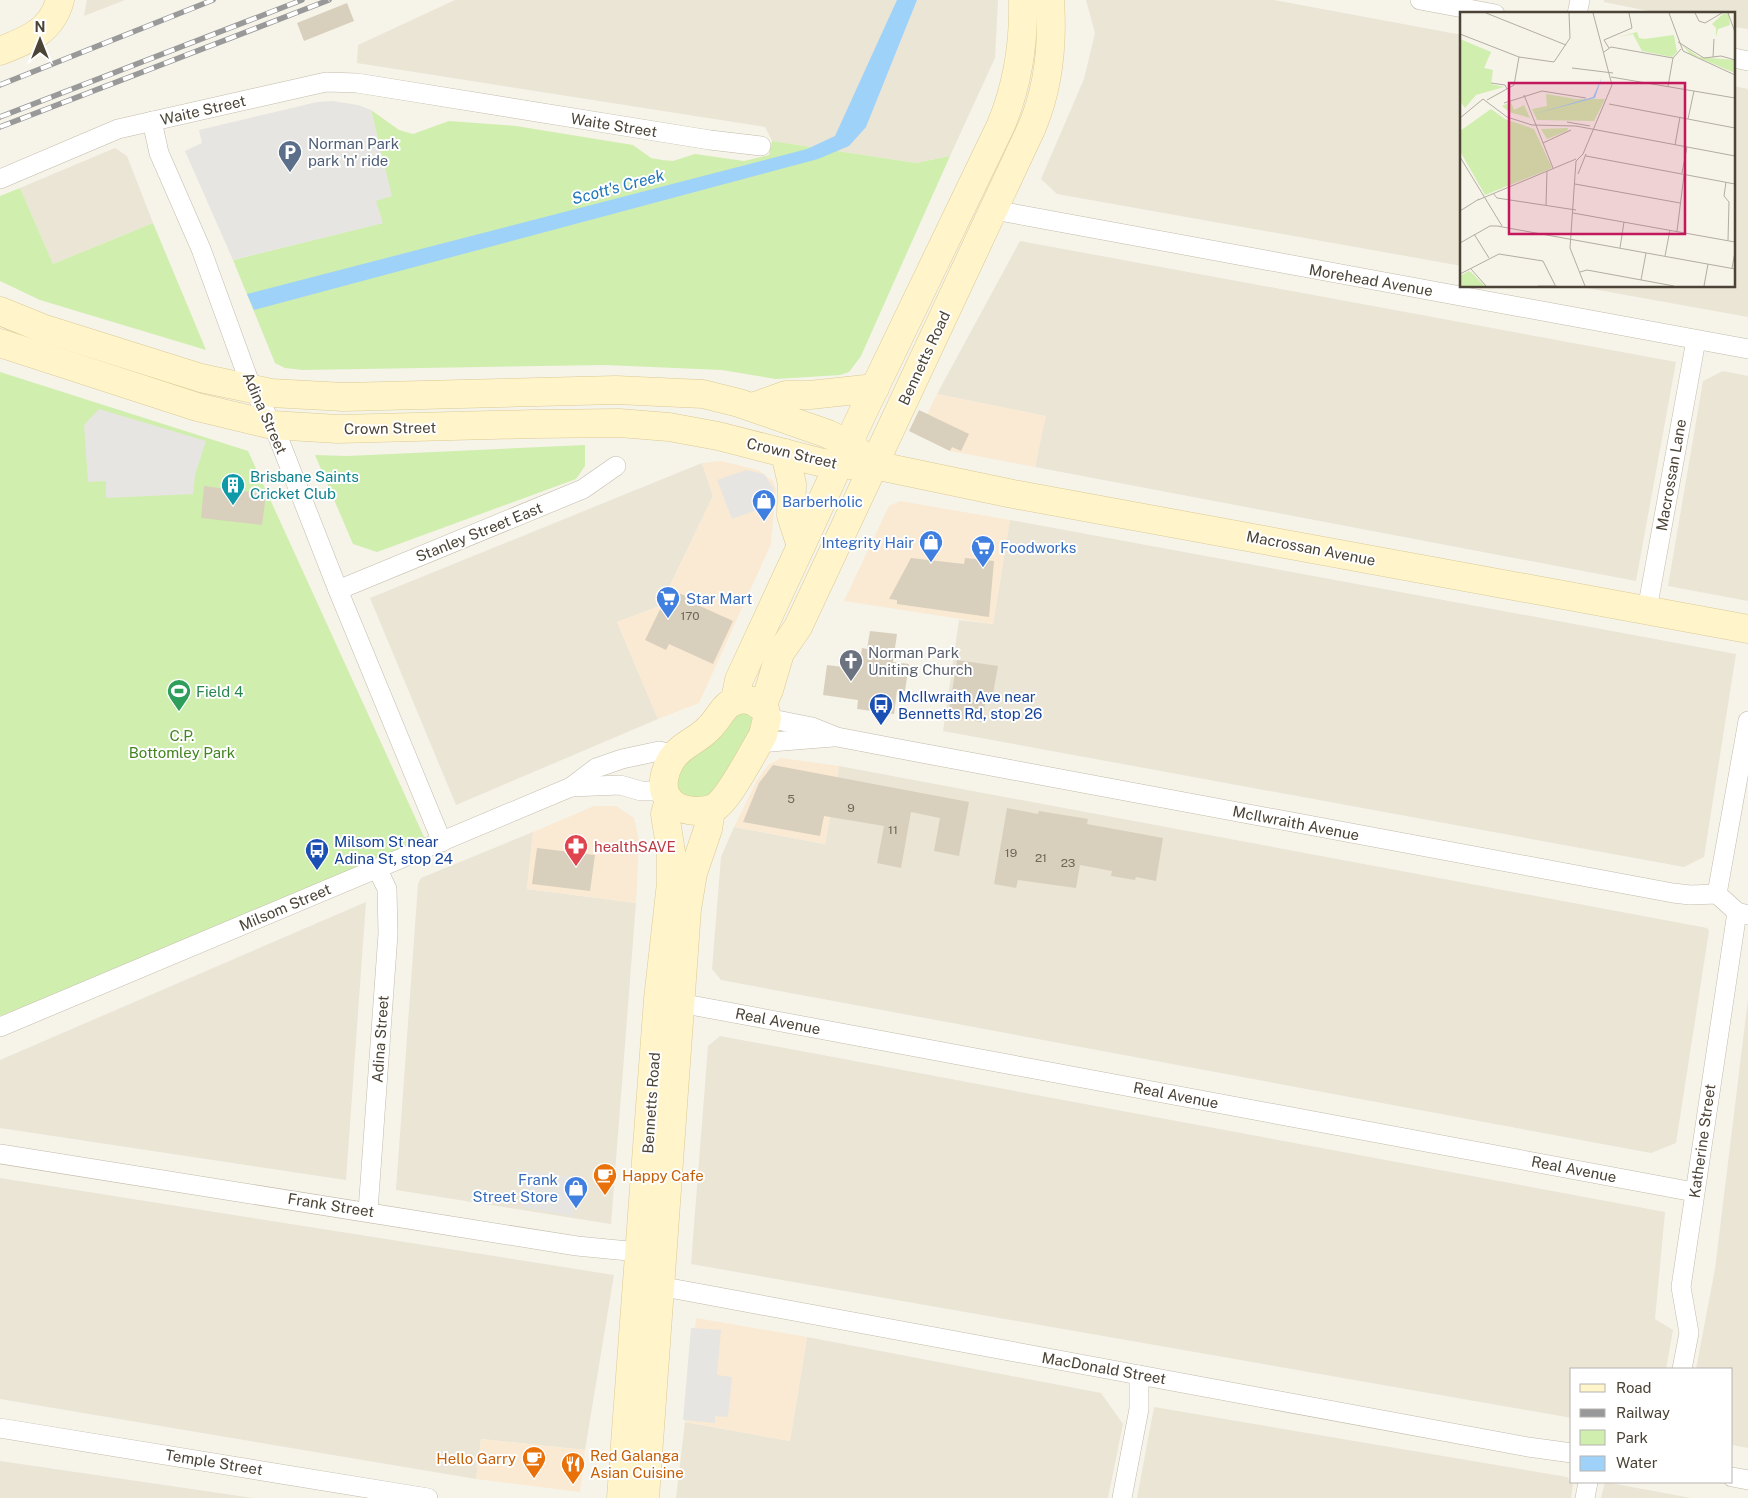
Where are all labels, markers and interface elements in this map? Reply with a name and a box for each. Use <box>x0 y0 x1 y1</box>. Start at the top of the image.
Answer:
inset map <box>1460 12 1736 288</box>
north arrow <box>15 15 65 65</box>
text: N <box>35 19 45 35</box>
street label: Waite Street <box>159 92 248 128</box>
street label: Waite Street <box>570 110 659 140</box>
place label: Norman Park park 'n' ride <box>308 135 399 169</box>
parking icon: Norman Park park 'n' ride <box>277 139 303 173</box>
water label: Scott's Creek <box>570 165 667 208</box>
street label: Morehead Avenue <box>1308 261 1434 299</box>
street label: Bennetts Road <box>895 308 953 408</box>
street label: Adina Street <box>239 369 291 457</box>
street label: Macrossan Lane <box>1653 418 1689 532</box>
street label: Crown Street <box>344 419 436 437</box>
street label: Crown Street <box>745 434 839 472</box>
place label: Brisbane Saints Cricket Club <box>250 468 359 502</box>
building icon: Brisbane Saints Cricket Club <box>220 472 246 506</box>
shop icon: Barberholic <box>751 488 777 522</box>
place label: Barberholic <box>782 493 863 510</box>
street label: Stanley Street East <box>413 499 545 565</box>
street label: Macrossan Avenue <box>1245 527 1377 569</box>
shop icon: Integrity Hair <box>918 529 944 563</box>
place label: Integrity Hair <box>822 534 914 551</box>
supermarket icon: Foodworks <box>970 534 996 568</box>
place label: Foodworks <box>1000 539 1076 556</box>
supermarket icon: Star Mart <box>655 585 681 619</box>
place label: Star Mart <box>686 590 753 607</box>
house number: 170 <box>680 609 700 623</box>
place label: Norman Park Uniting Church <box>868 644 972 678</box>
church icon: Norman Park Uniting Church <box>838 648 864 682</box>
sports icon: Field 4 <box>166 678 192 712</box>
place label: Field 4 <box>196 683 243 700</box>
place label: McIlwraith Ave near Bennetts Rd, stop 26 <box>898 688 1042 722</box>
bus stop icon: McIlwraith Ave near Bennetts Rd, stop 26 <box>868 692 894 726</box>
park label: C.P. Bottomley Park <box>129 727 235 761</box>
house number: 5 <box>787 792 795 806</box>
house number: 9 <box>847 801 855 815</box>
street label: McIlwraith Avenue <box>1231 802 1361 844</box>
house number: 11 <box>888 823 898 837</box>
place label: Milsom St near Adina St, stop 24 <box>334 833 453 867</box>
pharmacy icon: healthSAVE <box>563 833 589 867</box>
bus stop icon: Milsom St near Adina St, stop 24 <box>304 837 330 871</box>
place label: healthSAVE <box>594 838 676 855</box>
house number: 19 <box>1005 846 1017 860</box>
house number: 21 <box>1035 851 1047 865</box>
house number: 23 <box>1061 856 1075 870</box>
street label: Milsom Street <box>237 880 334 934</box>
street label: Adina Street <box>368 995 392 1083</box>
street label: Real Avenue <box>734 1004 822 1038</box>
street label: Bennetts Road <box>639 1052 663 1154</box>
street label: Real Avenue <box>1132 1078 1220 1112</box>
street label: Katherine Street <box>1686 1083 1718 1199</box>
street label: Real Avenue <box>1530 1152 1618 1186</box>
cafe icon: Happy Cafe <box>592 1162 618 1196</box>
place label: Happy Cafe <box>622 1167 704 1184</box>
place label: Frank Street Store <box>472 1171 558 1205</box>
shop icon: Frank Street Store <box>563 1175 589 1209</box>
street label: Frank Street <box>287 1190 376 1220</box>
street label: MacDonald Street <box>1040 1349 1168 1387</box>
legend <box>1570 1368 1733 1483</box>
text: Road <box>1616 1379 1652 1396</box>
text: Railway <box>1616 1404 1670 1421</box>
text: Park <box>1616 1429 1648 1446</box>
cafe icon: Hello Garry <box>521 1445 547 1479</box>
street label: Temple Street <box>164 1446 264 1478</box>
place label: Red Galanga Asian Cuisine <box>590 1447 684 1481</box>
place label: Hello Garry <box>436 1450 516 1467</box>
restaurant icon: Red Galanga Asian Cuisine <box>560 1451 586 1485</box>
text: Water <box>1616 1454 1658 1471</box>

